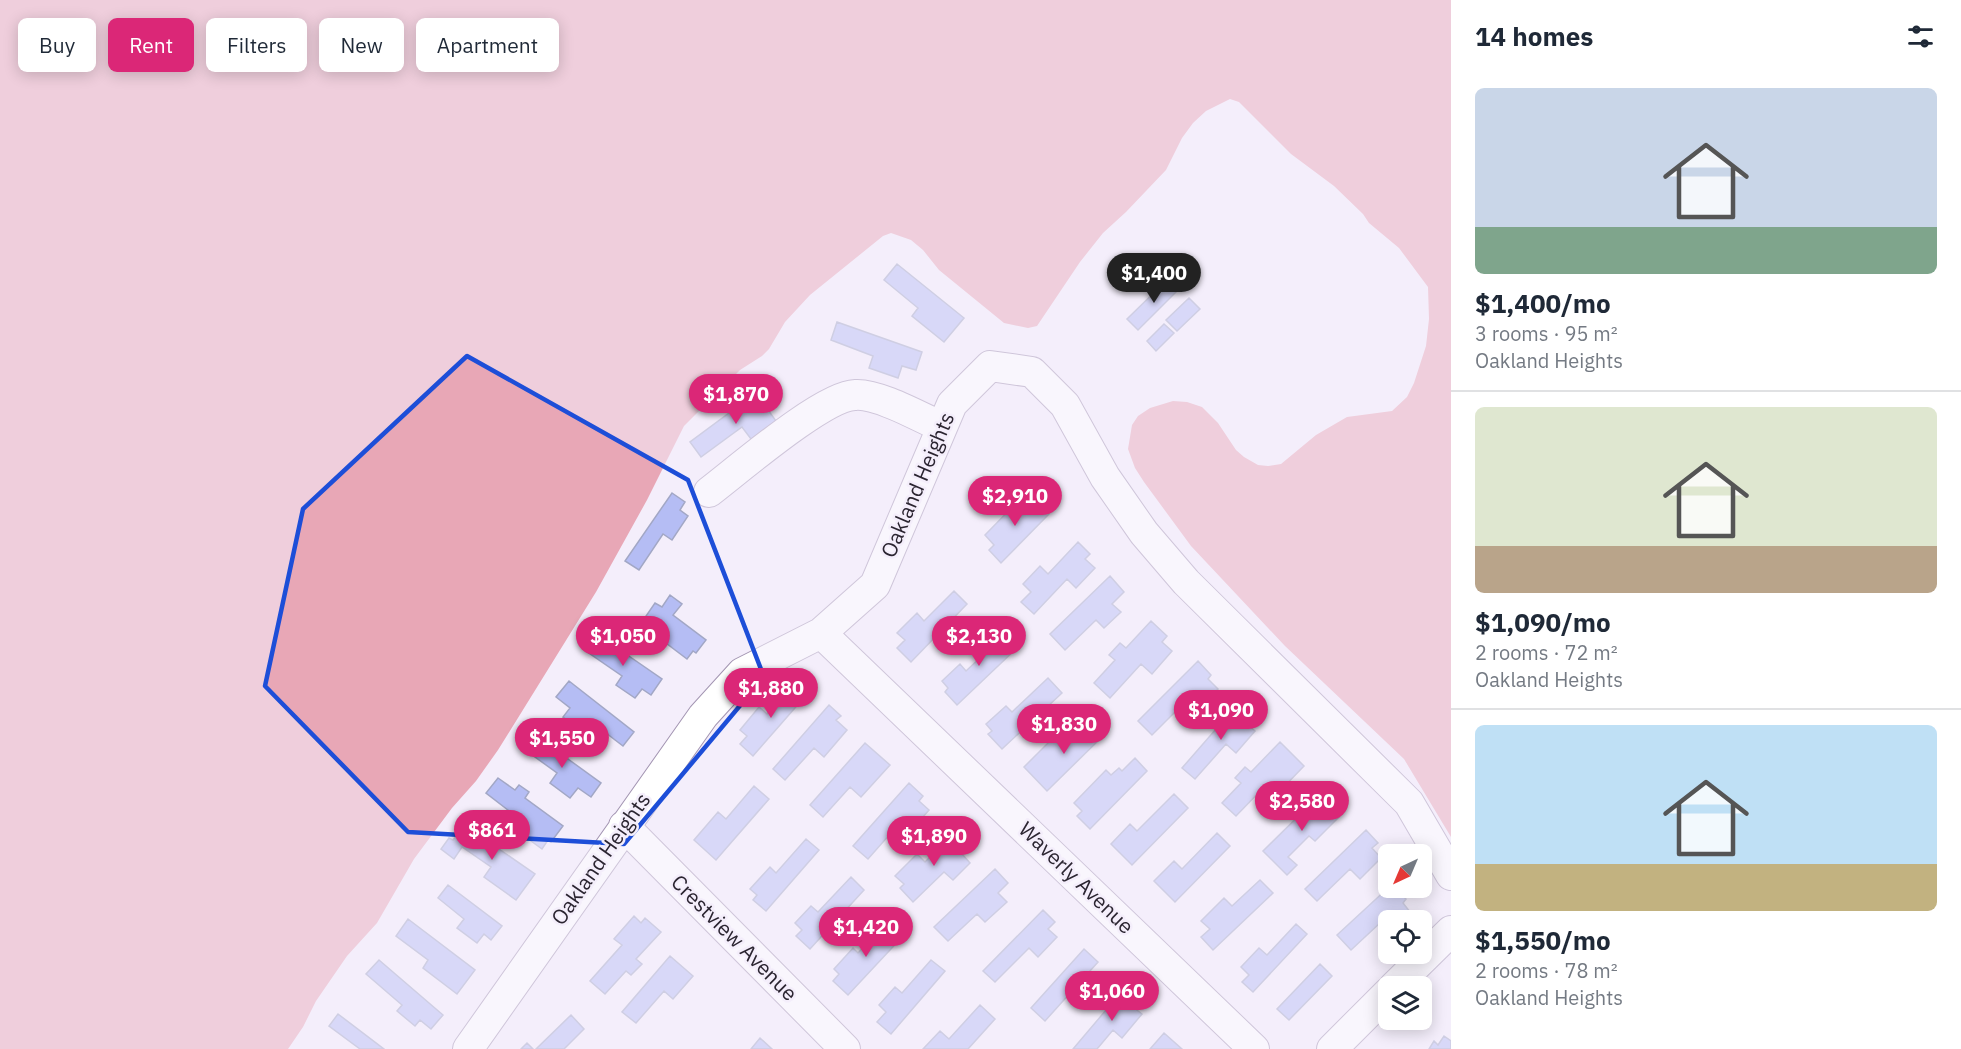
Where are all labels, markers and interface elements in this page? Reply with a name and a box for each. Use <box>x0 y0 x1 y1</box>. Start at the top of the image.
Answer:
chip: Buy <box>18 18 96 72</box>
chip: Rent <box>108 18 194 72</box>
chip: Filters <box>206 18 307 72</box>
chip: New <box>319 18 404 72</box>
chip: Apartment <box>416 18 559 72</box>
text: 14 homes <box>1475 19 1593 53</box>
icon: filters <box>1904 20 1937 53</box>
icon: home <box>1652 127 1760 235</box>
pin: $1,400 <box>1105 253 1203 304</box>
text: $1,400 <box>1121 259 1187 286</box>
text: $1,400/mo <box>1475 286 1611 320</box>
text: 3 rooms · 95 m² <box>1475 320 1618 347</box>
text: Oakland Heights <box>1475 347 1623 374</box>
pin: $1,870 <box>687 374 785 425</box>
text: $1,870 <box>703 380 769 407</box>
street label: Oakland Heights <box>874 408 960 562</box>
icon: home <box>1652 446 1760 554</box>
pin: $2,910 <box>966 476 1064 527</box>
text: $2,910 <box>982 482 1048 509</box>
text: $1,090/mo <box>1475 605 1611 639</box>
pin: $1,050 <box>574 616 672 667</box>
pin: $2,130 <box>930 616 1028 667</box>
text: $1,050 <box>590 622 656 649</box>
text: $2,130 <box>946 622 1012 649</box>
text: 2 rooms · 72 m² <box>1475 639 1618 666</box>
text: Oakland Heights <box>1475 666 1623 693</box>
pin: $1,880 <box>722 668 820 719</box>
text: $1,880 <box>738 674 804 701</box>
pin: $1,090 <box>1172 690 1270 741</box>
text: $1,090 <box>1188 696 1254 723</box>
pin: $1,830 <box>1015 704 1113 755</box>
text: $1,830 <box>1031 710 1097 737</box>
pin: $1,550 <box>513 718 611 769</box>
text: $1,550 <box>529 724 595 751</box>
icon: home <box>1652 764 1760 872</box>
pin: $2,580 <box>1253 781 1351 832</box>
street label: Oakland Heights <box>544 787 656 930</box>
text: $2,580 <box>1269 787 1335 814</box>
pin: $861 <box>456 810 528 861</box>
street label: Waverly Avenue <box>1013 815 1140 939</box>
text: $861 <box>468 816 516 843</box>
pin: $1,890 <box>885 816 983 867</box>
text: $1,890 <box>901 822 967 849</box>
north arrow <box>1378 844 1432 898</box>
map controls <box>1378 844 1432 1030</box>
street label: Crestview Avenue <box>665 868 804 1007</box>
pin: $1,420 <box>817 907 915 958</box>
button: locate <box>1378 910 1432 964</box>
text: $1,420 <box>833 913 899 940</box>
text: $1,550/mo <box>1475 923 1611 957</box>
text: 2 rooms · 78 m² <box>1475 957 1618 984</box>
pin: $1,060 <box>1063 971 1161 1022</box>
button: layers <box>1378 976 1432 1030</box>
text: $1,060 <box>1079 977 1145 1004</box>
text: Oakland Heights <box>1475 984 1623 1011</box>

